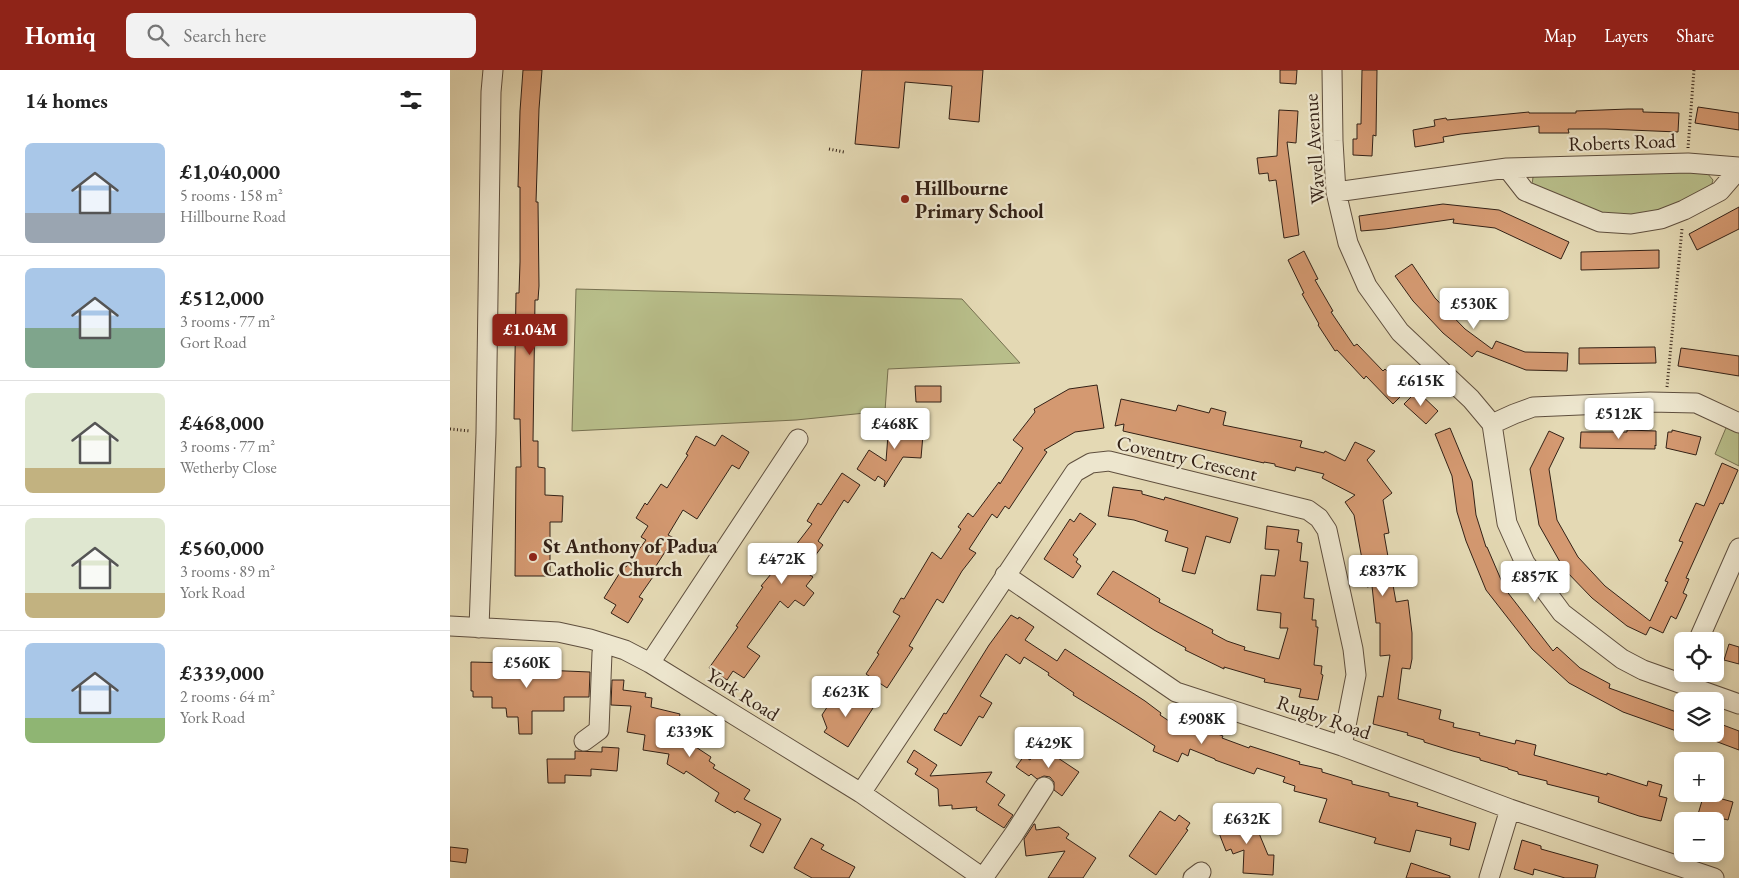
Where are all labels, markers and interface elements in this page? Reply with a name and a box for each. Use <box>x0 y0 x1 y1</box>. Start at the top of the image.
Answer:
search box <box>126 13 476 58</box>
text: Homiq <box>25 20 96 51</box>
icon: search <box>144 21 172 49</box>
text: Search here <box>184 23 266 48</box>
text: Map <box>1544 24 1576 47</box>
text: Layers <box>1604 24 1648 47</box>
text: Share <box>1676 24 1714 47</box>
icon: filters <box>397 86 425 114</box>
text: 14 homes <box>25 87 108 114</box>
street label: Wavell Avenue <box>1297 93 1331 205</box>
street label: Roberts Road <box>1568 127 1677 157</box>
text: £1,040,000 <box>180 158 280 185</box>
icon: home <box>65 163 125 223</box>
place label: Hillbourne Primary School <box>915 175 1044 224</box>
text: 5 rooms · 158 m² <box>180 185 283 206</box>
marker: Hillbourne Primary School <box>899 193 911 205</box>
text: Hillbourne Road <box>180 206 286 227</box>
text: £512,000 <box>180 284 264 311</box>
icon: home <box>65 288 125 348</box>
pin: £530K <box>1439 288 1509 330</box>
text: £530K <box>1451 293 1497 314</box>
text: 3 rooms · 77 m² <box>180 311 275 332</box>
pin: £1.04M <box>489 314 571 356</box>
text: £1.04M <box>503 319 557 340</box>
text: Gort Road <box>180 332 247 353</box>
pin: £615K <box>1386 364 1456 407</box>
text: £615K <box>1398 370 1444 391</box>
pin: £512K <box>1584 398 1654 440</box>
text: £512K <box>1596 403 1642 424</box>
pin: £468K <box>860 408 930 450</box>
text: £468,000 <box>180 409 264 436</box>
icon: home <box>65 413 125 473</box>
text: £468K <box>872 413 918 434</box>
street label: Coventry Crescent <box>1114 429 1261 487</box>
text: 3 rooms · 77 m² <box>180 436 275 457</box>
text: Wetherby Close <box>180 457 277 478</box>
place label: St Anthony of Padua Catholic Church <box>543 533 718 582</box>
text: £560,000 <box>180 534 264 561</box>
icon: home <box>65 538 125 598</box>
pin: £472K <box>747 542 817 585</box>
text: £472K <box>759 548 805 569</box>
marker: St Anthony of Padua Catholic Church <box>527 551 539 563</box>
pin: £837K <box>1348 554 1418 597</box>
text: £837K <box>1360 560 1406 581</box>
pin: £857K <box>1500 560 1570 603</box>
text: 3 rooms · 89 m² <box>180 561 275 582</box>
text: £857K <box>1512 566 1558 587</box>
text: York Road <box>180 582 245 603</box>
map controls <box>1674 632 1724 862</box>
button: locate <box>1674 632 1724 682</box>
pin: £560K <box>492 646 562 689</box>
text: £560K <box>504 652 550 673</box>
text: £339,000 <box>180 659 264 686</box>
street label: York Road <box>702 661 785 727</box>
icon: home <box>65 663 125 723</box>
pin: £623K <box>811 676 881 718</box>
text: £623K <box>823 681 869 702</box>
text: 2 rooms · 64 m² <box>180 686 275 707</box>
street label: Rugby Road <box>1273 689 1375 746</box>
button: layers <box>1674 692 1724 742</box>
pin: £908K <box>1167 702 1237 745</box>
text: York Road <box>180 707 245 728</box>
text: £908K <box>1179 708 1225 729</box>
pin: £339K <box>655 716 725 758</box>
text: £339K <box>667 721 713 742</box>
pin: £429K <box>1014 726 1084 769</box>
text: £429K <box>1026 732 1072 753</box>
button: + <box>1674 752 1724 802</box>
pin: £632K <box>1212 802 1282 845</box>
text: £632K <box>1224 808 1270 829</box>
button: − <box>1674 812 1724 862</box>

